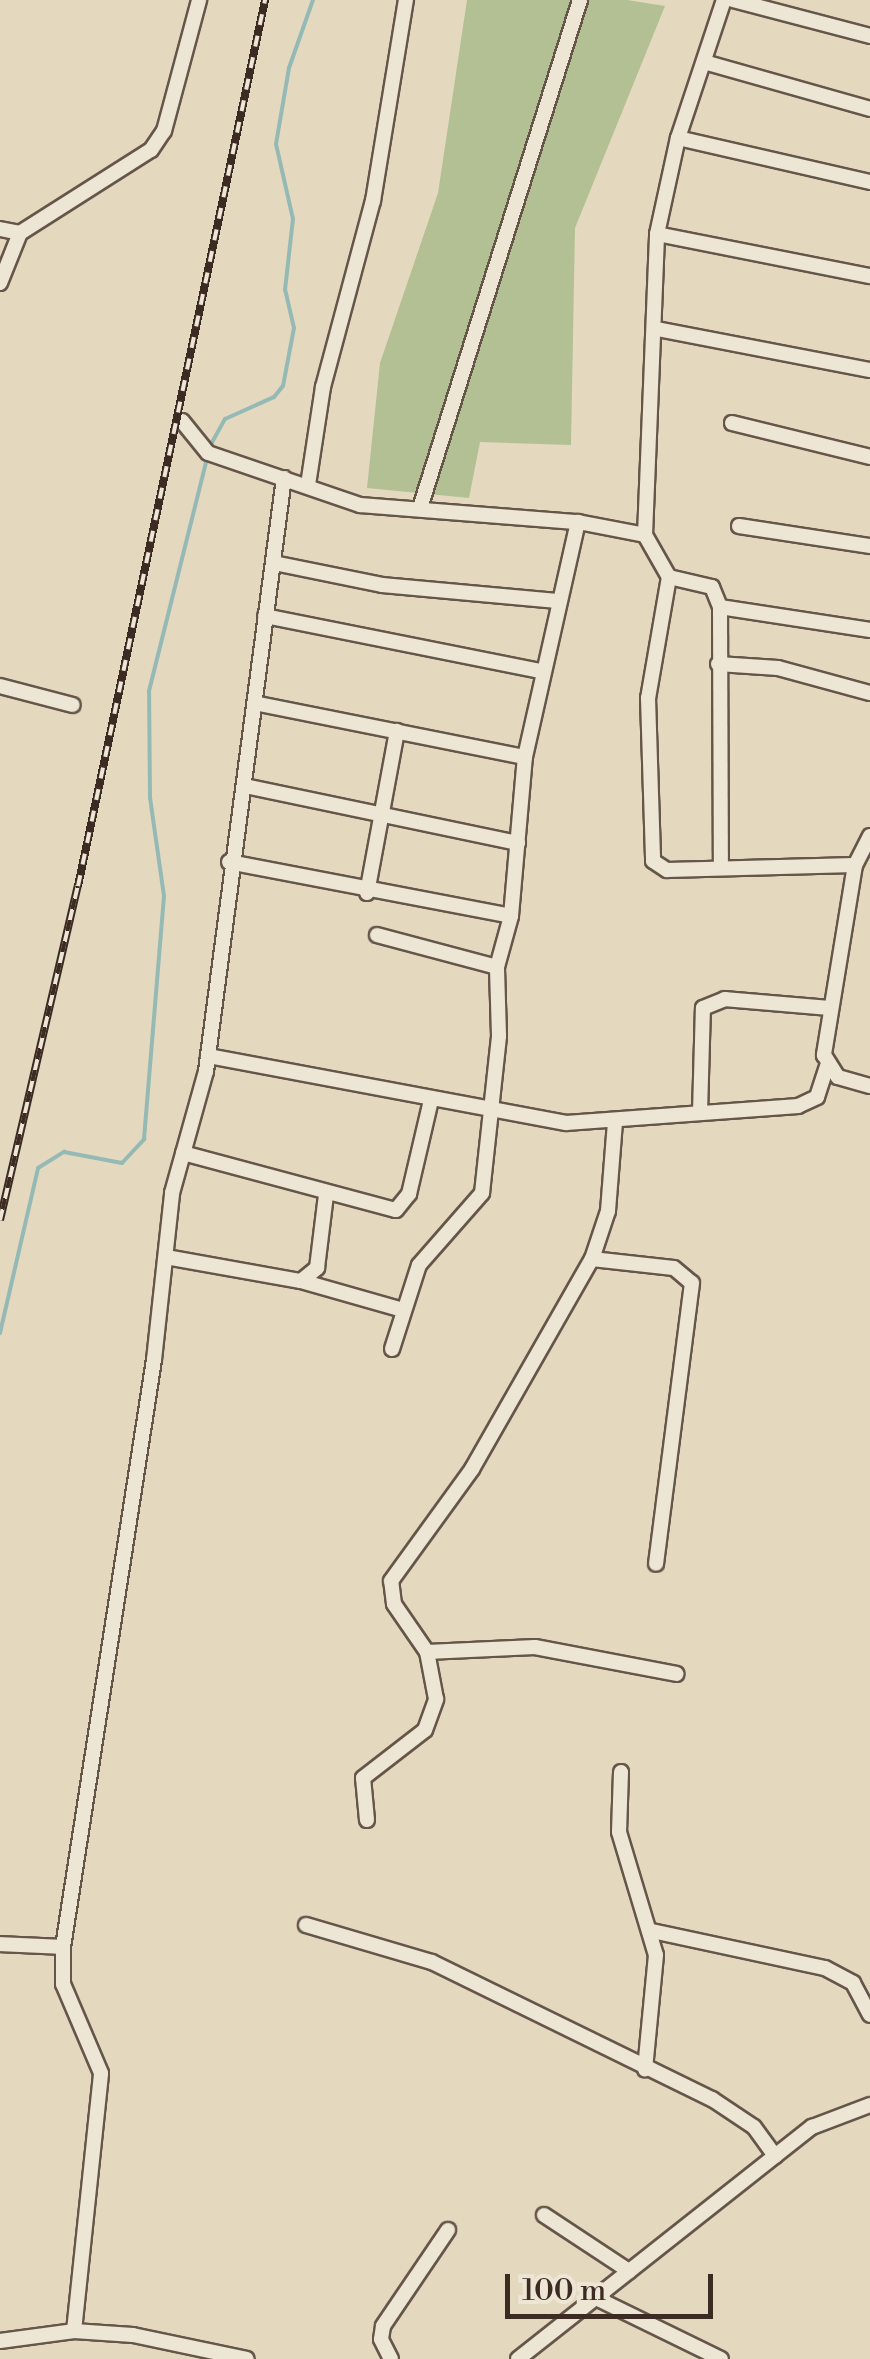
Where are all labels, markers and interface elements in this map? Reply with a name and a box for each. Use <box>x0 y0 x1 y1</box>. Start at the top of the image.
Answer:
scale bar <box>510 2254 718 2316</box>
text: 100 m <box>522 2272 606 2310</box>

